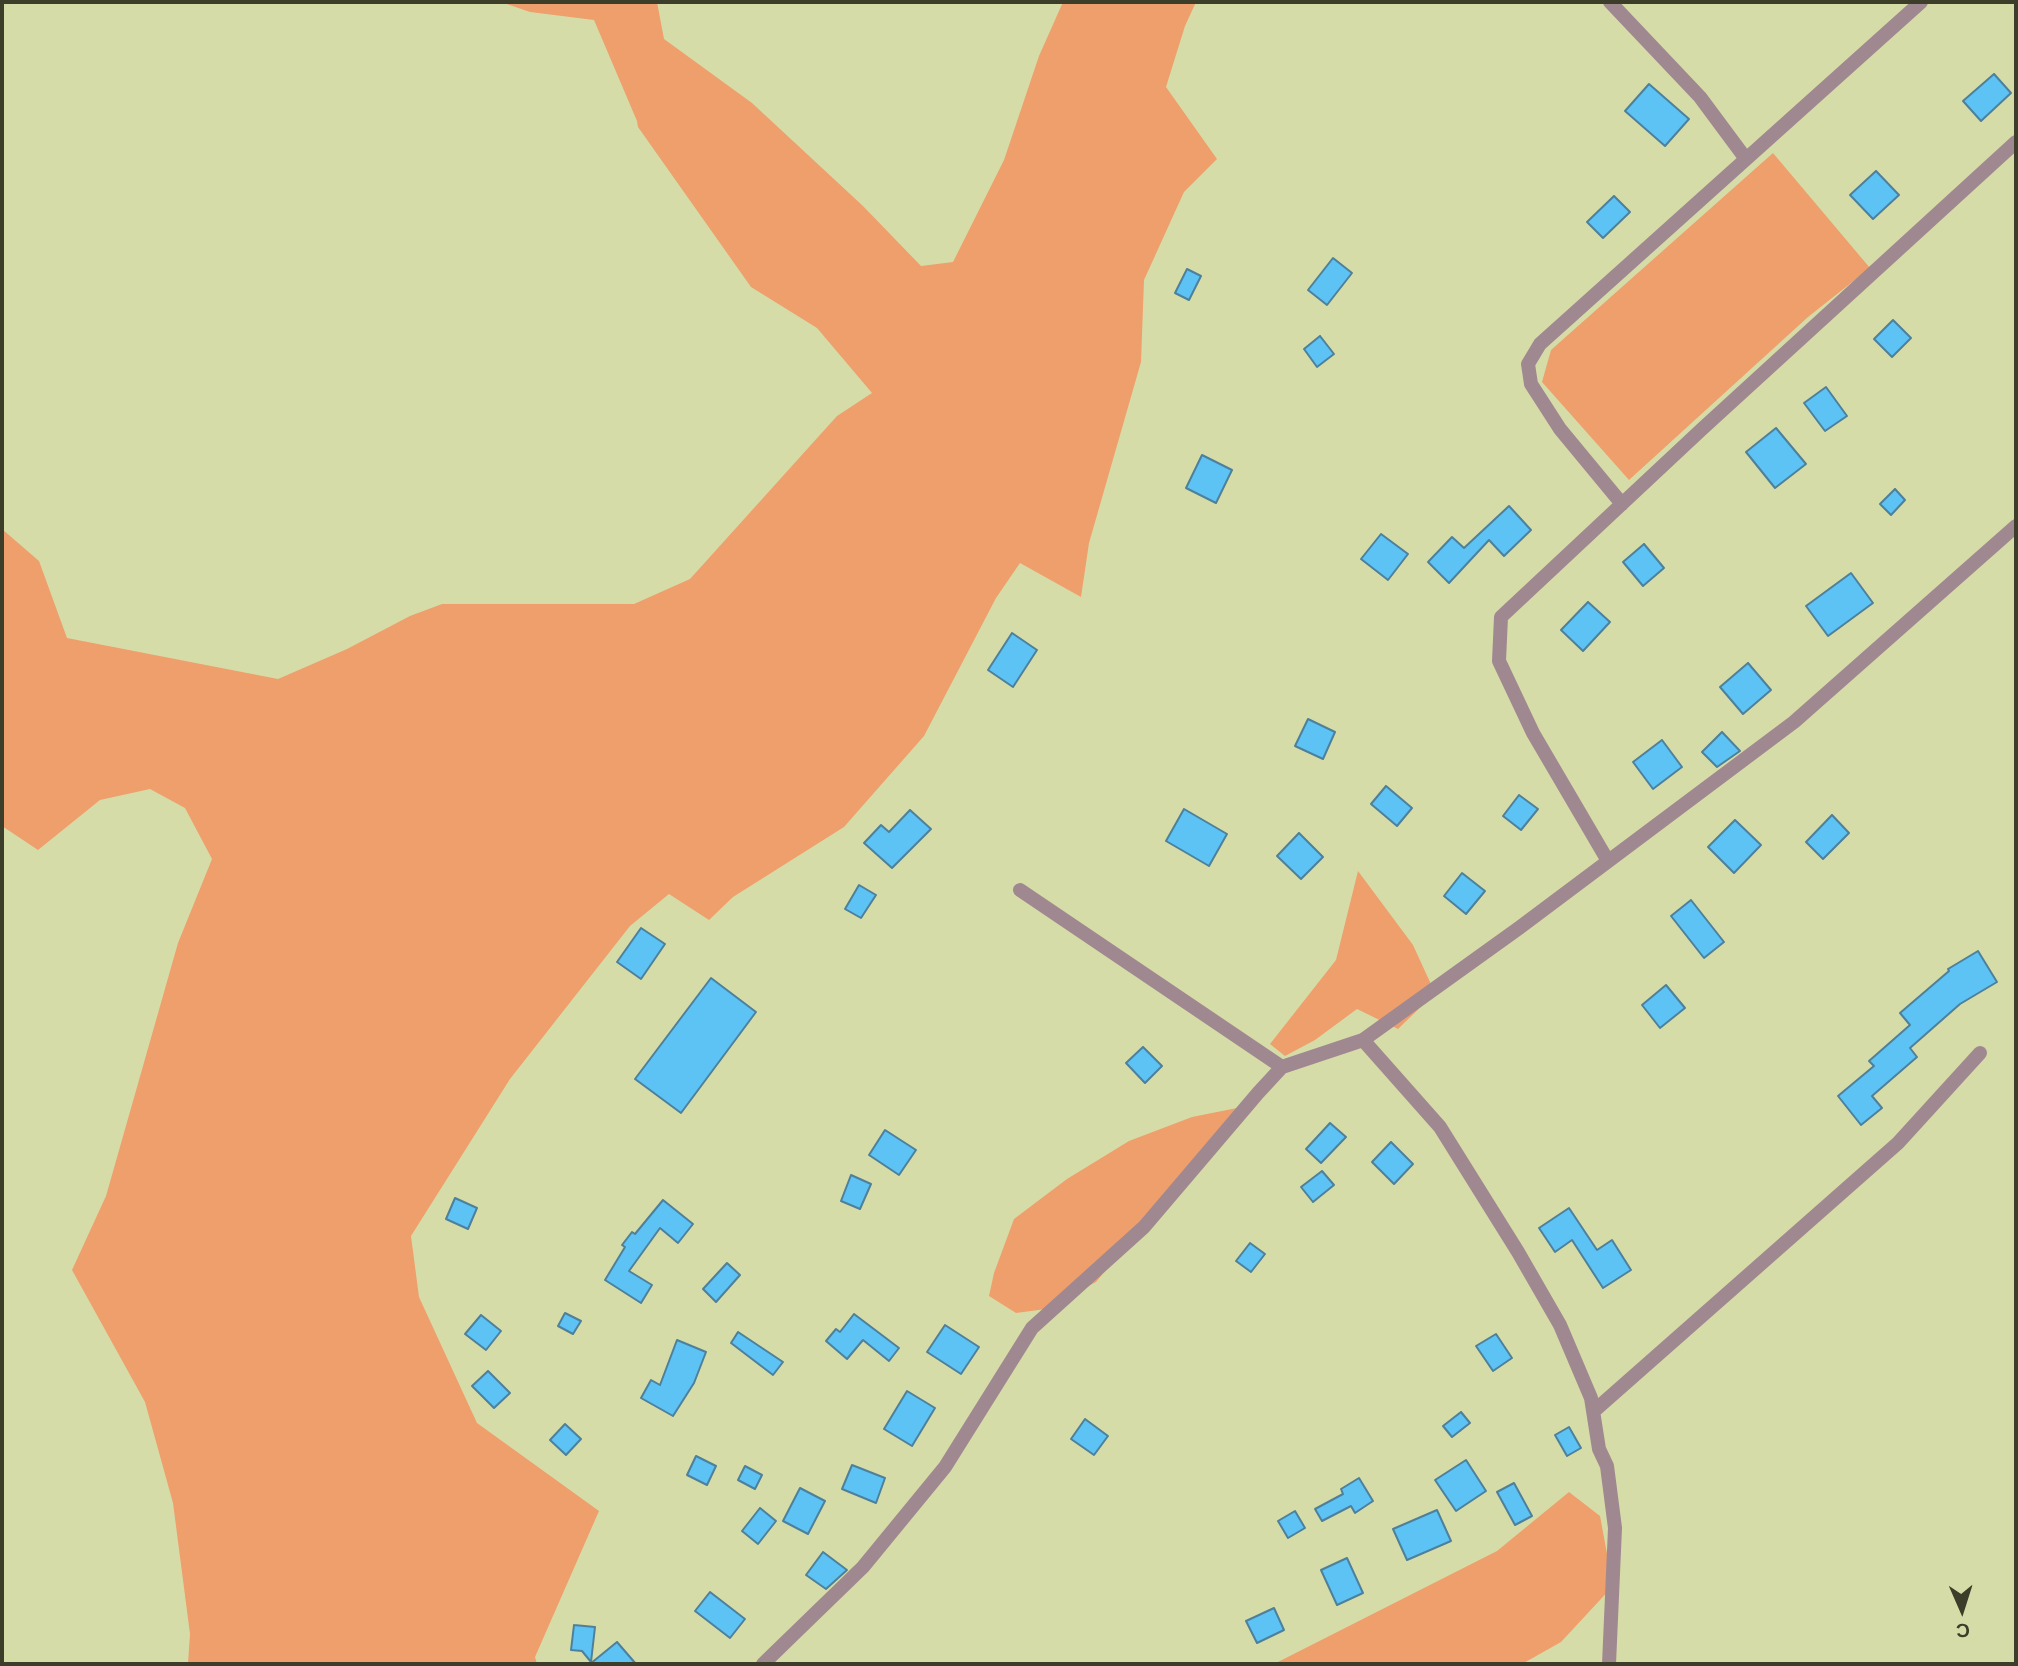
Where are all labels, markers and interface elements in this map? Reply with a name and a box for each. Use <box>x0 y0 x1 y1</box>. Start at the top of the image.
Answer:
north arrow <box>1927 1575 1997 1645</box>
text: С <box>1956 1620 1971 1643</box>

